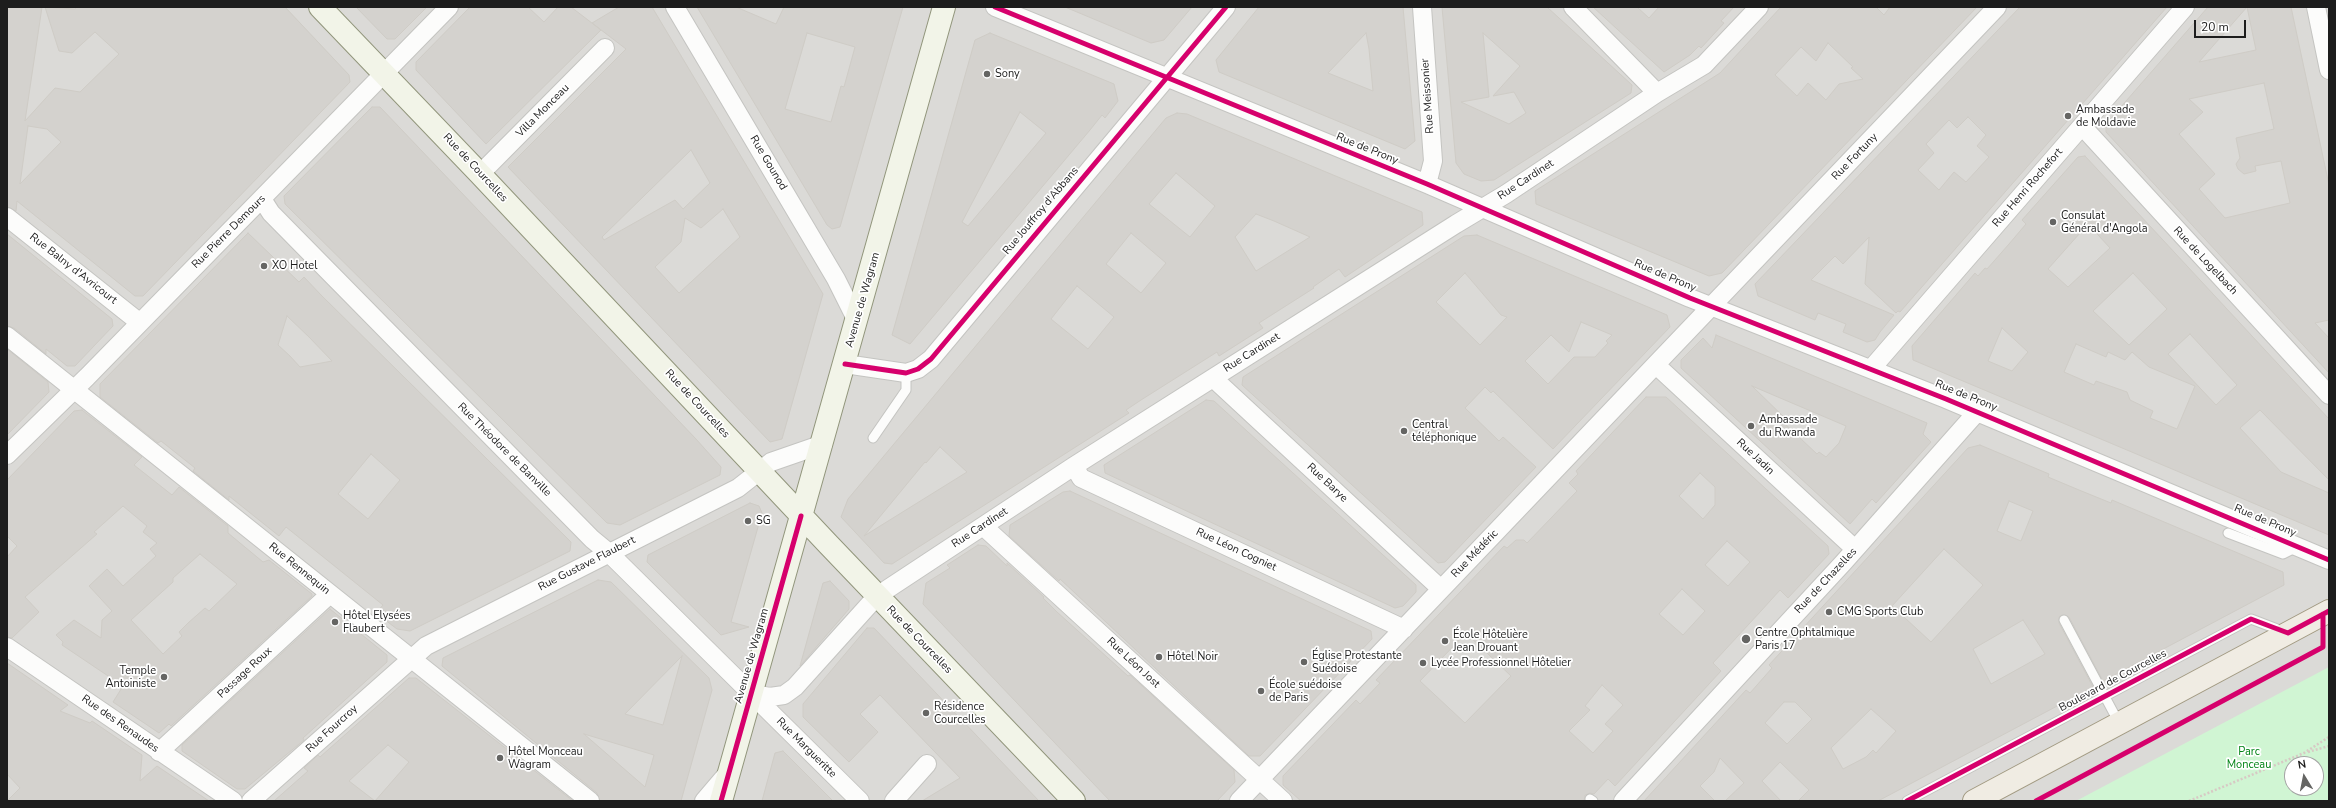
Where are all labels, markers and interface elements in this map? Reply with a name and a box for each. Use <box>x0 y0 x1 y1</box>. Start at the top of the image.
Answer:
scale bar <box>2196 12 2248 38</box>
text: 20 m <box>2201 19 2229 35</box>
street label: Rue Meissonier <box>1419 58 1437 134</box>
place label: Sony <box>995 67 1020 81</box>
marker: Sony <box>982 69 992 79</box>
street label: Villa Monceau <box>514 82 572 140</box>
place label: Ambassade de Moldavie <box>2076 103 2136 129</box>
marker: Ambassade de Moldavie <box>2063 111 2073 121</box>
street label: Rue de Courcelles <box>440 131 510 205</box>
street label: Rue de Prony <box>1334 131 1400 167</box>
street label: Rue Fortuny <box>1829 131 1881 183</box>
street label: Rue Gounod <box>747 133 789 193</box>
street label: Rue Henri Rochefort <box>1990 146 2066 230</box>
street label: Rue Cardinet <box>1496 157 1556 203</box>
street label: Rue Jouffroy d'Abbans <box>1000 164 1082 258</box>
street label: Rue Pierre Demours <box>189 192 269 272</box>
place label: Consulat Général d'Angola <box>2061 209 2147 235</box>
marker: Consulat Général d'Angola <box>2048 217 2058 227</box>
street label: Rue de Logelbach <box>2170 224 2240 298</box>
street label: Rue Balny d'Avricourt <box>27 231 119 307</box>
street label: Avenue de Wagram <box>843 251 883 349</box>
street label: Rue de Prony <box>1632 257 1698 295</box>
place label: XO Hotel <box>272 259 317 273</box>
marker: XO Hotel <box>259 261 269 271</box>
street label: Rue Cardinet <box>1221 330 1283 376</box>
street label: Rue de Courcelles <box>662 367 732 441</box>
street label: Rue de Prony <box>1933 378 1999 414</box>
street label: Rue Théodore de Banville <box>454 400 554 500</box>
place label: Ambassade du Rwanda <box>1759 413 1817 439</box>
place label: Central téléphonique <box>1412 418 1477 444</box>
marker: Ambassade du Rwanda <box>1746 421 1756 431</box>
marker: Central téléphonique <box>1399 426 1409 436</box>
street label: Rue Jadin <box>1733 436 1777 478</box>
street label: Rue Barye <box>1304 461 1350 505</box>
street label: Rue de Prony <box>2232 502 2298 540</box>
street label: Rue Cardinet <box>950 505 1010 551</box>
place label: SG <box>756 514 771 528</box>
marker: SG <box>743 516 753 526</box>
street label: Rue Léon Cogniet <box>1194 526 1278 574</box>
street label: Rue Médéric <box>1449 527 1501 581</box>
street label: Rue Gustave Flaubert <box>536 534 638 594</box>
street label: Rue Rennequin <box>266 540 332 598</box>
street label: Rue de Chazelles <box>1792 545 1860 617</box>
street label: Rue de Courcelles <box>883 603 955 677</box>
place label: CMG Sports Club <box>1837 605 1923 619</box>
street label: Avenue de Wagram <box>732 607 772 705</box>
marker: CMG Sports Club <box>1824 607 1834 617</box>
place label: Hôtel Elysées Flaubert <box>343 609 411 635</box>
marker: Hôtel Elysées Flaubert <box>330 617 340 627</box>
place label: Centre Ophtalmique Paris 17 <box>1755 626 1855 652</box>
place label: École Hôtelière Jean Drouant <box>1453 628 1528 654</box>
marker: Centre Ophtalmique Paris 17 <box>1740 633 1752 645</box>
street label: Rue Léon Jost <box>1104 635 1162 691</box>
marker: École Hôtelière Jean Drouant <box>1440 636 1450 646</box>
street label: Passage Roux <box>215 645 275 701</box>
street label: Boulevard de Courcelles <box>2057 647 2169 715</box>
place label: Église Protestante Suédoise <box>1312 649 1402 675</box>
place label: Hôtel Noir <box>1167 650 1218 664</box>
marker: Hôtel Noir <box>1154 652 1164 662</box>
place label: Lycée Professionnel Hôtelier <box>1431 656 1571 670</box>
marker: Église Protestante Suédoise <box>1299 657 1309 667</box>
marker: Lycée Professionnel Hôtelier <box>1418 658 1428 668</box>
place label: Temple Antoiniste <box>106 664 156 690</box>
marker: Temple Antoiniste <box>159 672 169 682</box>
place label: École suédoise de Paris <box>1269 678 1342 704</box>
marker: École suédoise de Paris <box>1256 686 1266 696</box>
street label: Rue des Renaudes <box>79 692 161 756</box>
place label: Résidence Courcelles <box>934 700 986 726</box>
street label: Rue Fourcroy <box>303 702 361 756</box>
marker: Résidence Courcelles <box>921 708 931 718</box>
street label: Rue Margueritte <box>773 715 839 781</box>
place label: Hôtel Monceau Wagram <box>508 745 583 771</box>
park label: Parc Monceau <box>2227 745 2271 771</box>
marker: Hôtel Monceau Wagram <box>495 753 505 763</box>
north arrow <box>2284 756 2324 796</box>
text: N <box>2297 757 2307 773</box>

